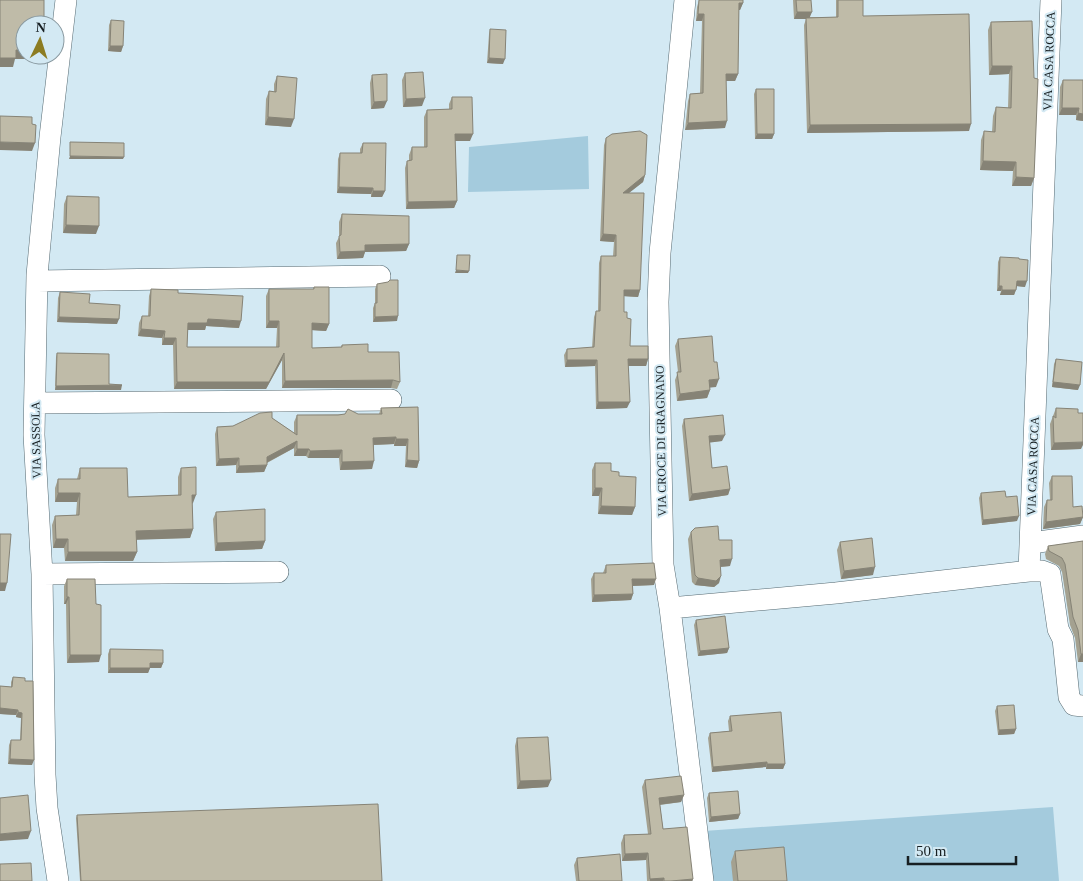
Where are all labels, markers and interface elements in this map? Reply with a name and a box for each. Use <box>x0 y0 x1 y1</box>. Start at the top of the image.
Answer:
street label: VIA CASA ROCCA <box>1040 11 1058 111</box>
north arrow <box>15 15 65 65</box>
text: N <box>35 20 46 35</box>
street label: VIA CROCE DI GRAGNANO <box>653 365 669 517</box>
street label: VIA SASSOLA <box>28 401 44 479</box>
street label: VIA CASA ROCCA <box>1024 416 1042 516</box>
scale bar <box>908 834 1016 866</box>
text: 50 m <box>916 843 947 859</box>

